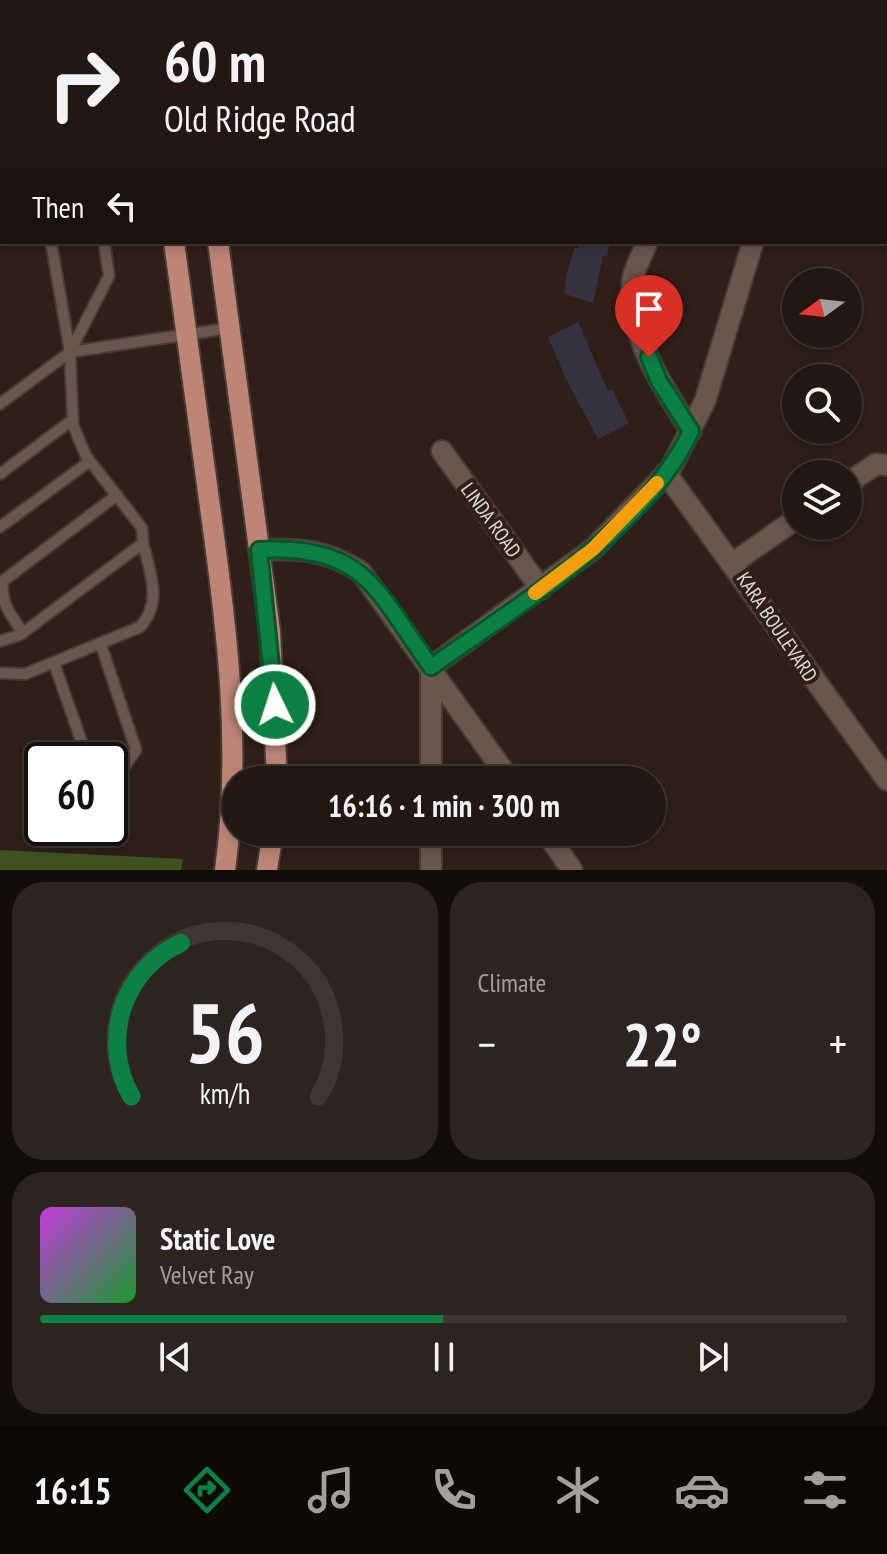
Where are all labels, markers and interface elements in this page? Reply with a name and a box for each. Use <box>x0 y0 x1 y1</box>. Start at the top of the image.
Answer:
text: 60 m <box>164 25 266 97</box>
icon: right <box>32 32 136 136</box>
text: Old Ridge Road <box>164 95 356 142</box>
icon: left <box>100 184 144 228</box>
text: Then <box>32 187 84 226</box>
north arrow <box>782 268 862 348</box>
map controls <box>782 268 862 540</box>
pin <box>615 275 683 357</box>
icon: arrive <box>627 287 671 331</box>
button: search <box>782 364 862 444</box>
button: layers <box>782 460 862 540</box>
street label: LINDA ROAD <box>455 477 527 563</box>
street label: KARA BOULEVARD <box>731 567 823 687</box>
position arrow <box>233 663 317 747</box>
speed limit sign: 60 <box>24 742 128 846</box>
text: 16:16 · 1 min · 300 m <box>328 786 560 825</box>
text: Climate <box>478 966 546 999</box>
text: 56 <box>185 978 265 1086</box>
text: 22° <box>623 1005 702 1083</box>
text: − <box>478 1015 496 1072</box>
text: + <box>829 1015 847 1072</box>
text: km/h <box>199 1075 250 1112</box>
text: Static Love <box>160 1219 275 1258</box>
text: Velvet Ray <box>160 1258 254 1291</box>
icon: previous <box>153 1335 197 1379</box>
icon: pause <box>422 1335 466 1379</box>
icon: next <box>691 1335 735 1379</box>
icon: directions <box>179 1462 235 1518</box>
icon: music <box>303 1462 359 1518</box>
icon: phone <box>426 1462 482 1518</box>
icon: climate <box>550 1462 606 1518</box>
icon: car <box>674 1462 730 1518</box>
icon: filters <box>797 1462 853 1518</box>
text: 16:15 <box>34 1467 112 1514</box>

